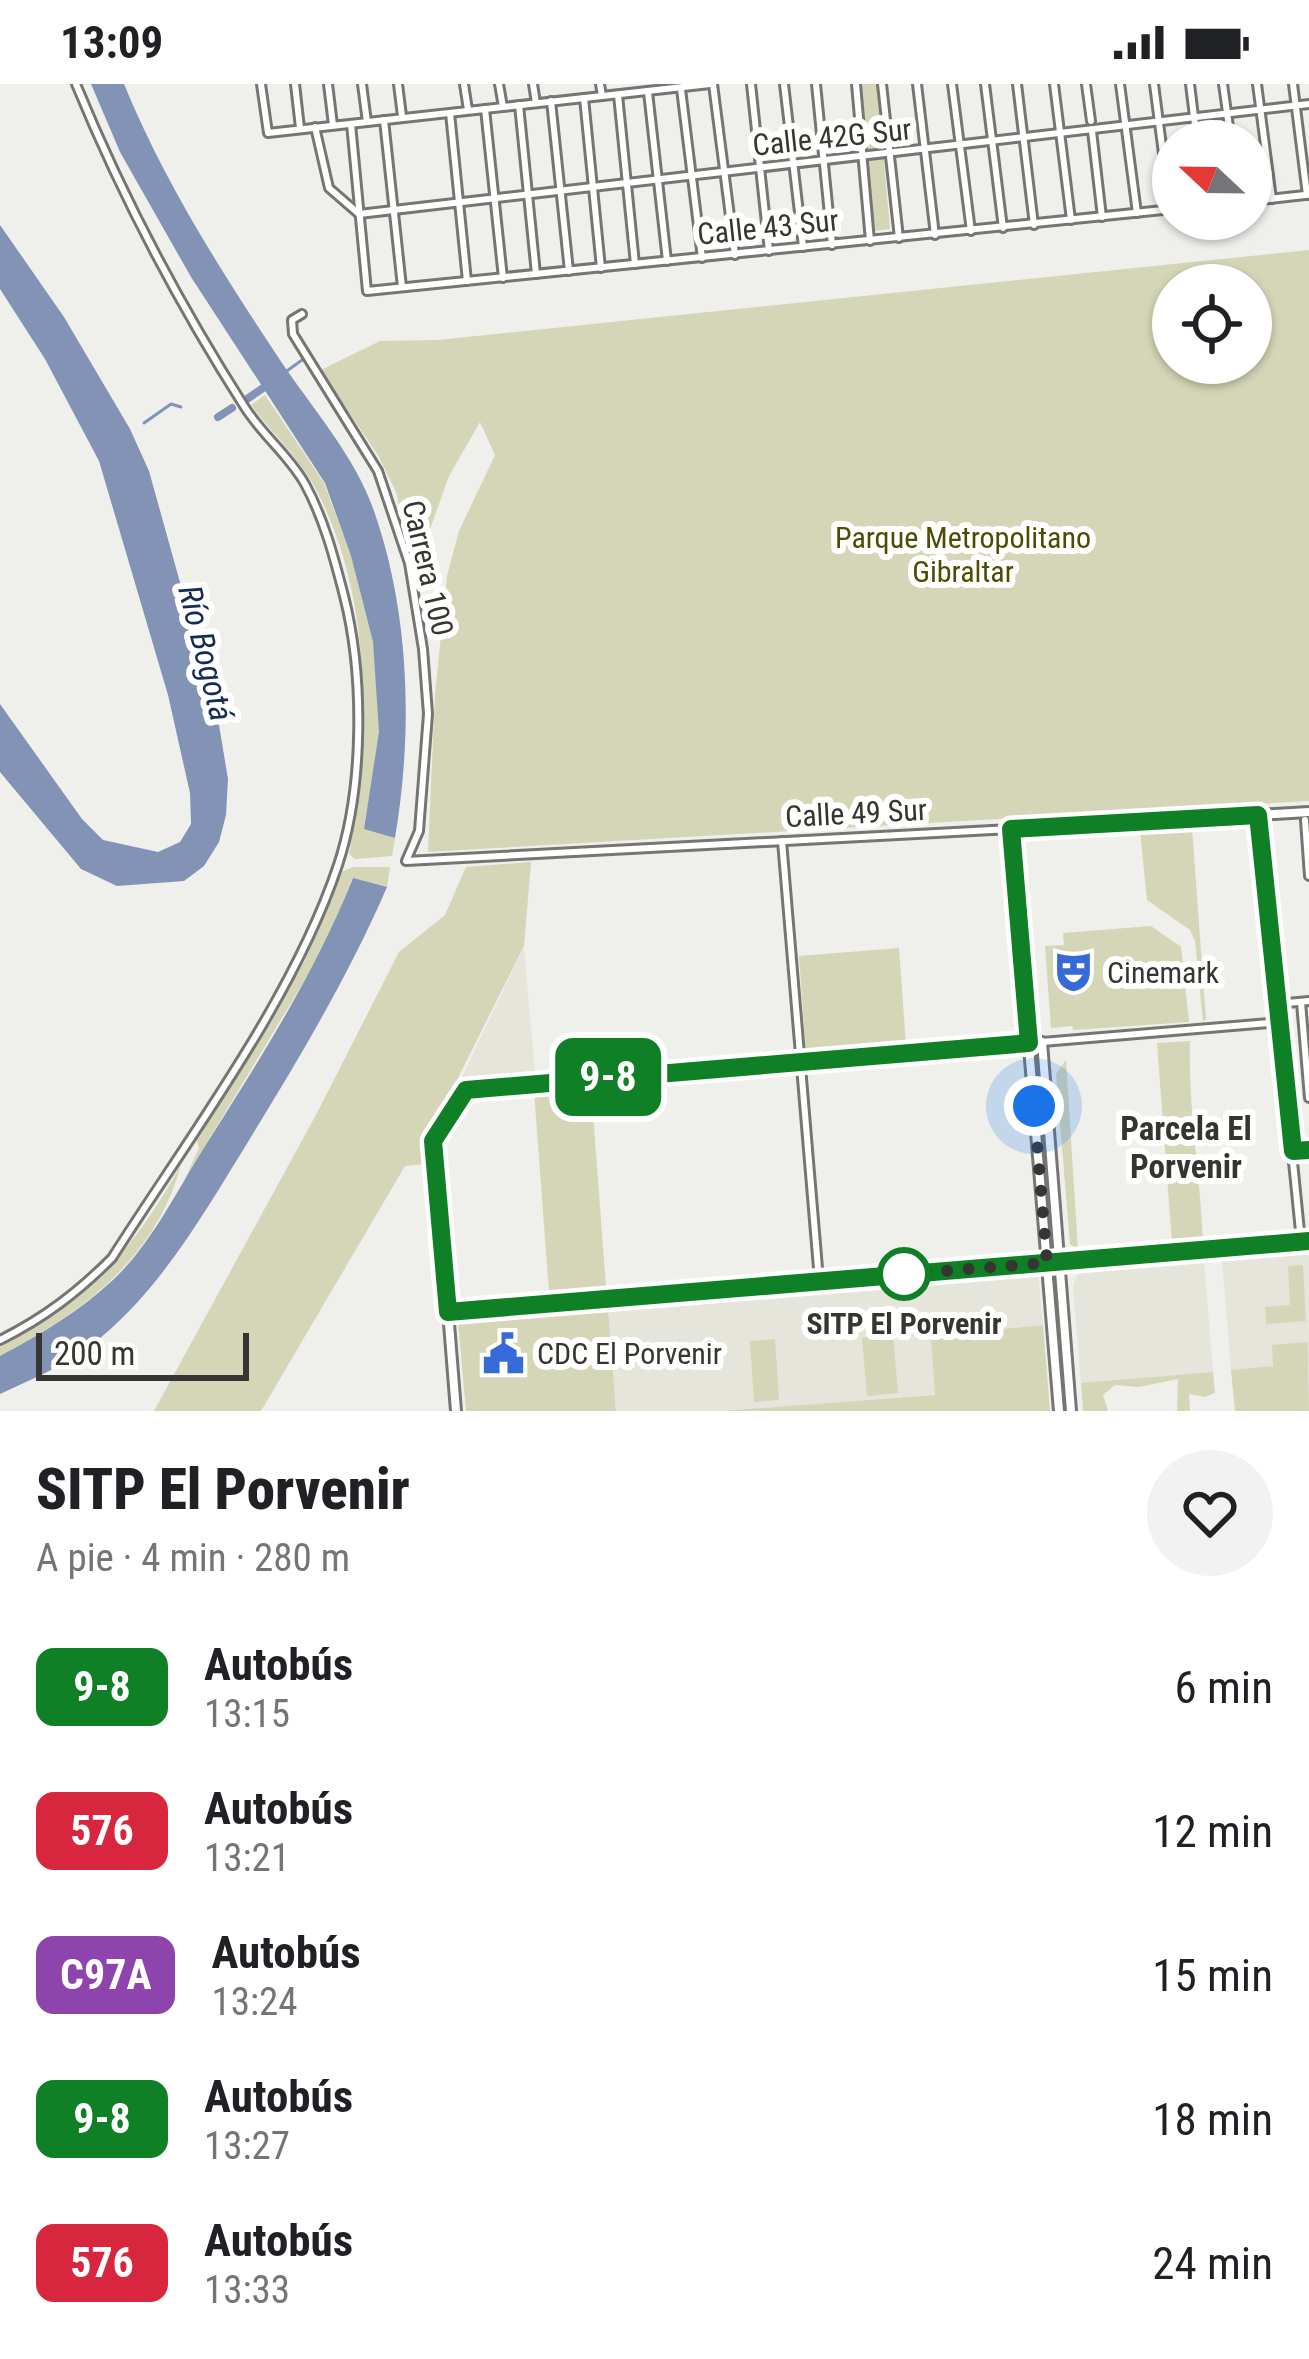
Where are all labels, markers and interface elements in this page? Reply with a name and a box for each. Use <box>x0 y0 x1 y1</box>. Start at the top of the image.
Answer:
text: 13:09 <box>60 16 163 69</box>
street label: Calle 42G Sur <box>751 111 913 163</box>
north arrow <box>1152 120 1272 240</box>
map controls <box>1152 120 1272 384</box>
street label: Calle 43 Sur <box>696 202 840 252</box>
button: locate <box>1152 264 1272 384</box>
street label: Carrera 100 <box>395 497 461 639</box>
park label: Parque Metropolitano Gibraltar <box>835 520 1091 589</box>
water label: Río Bogotá <box>170 581 242 725</box>
street label: Calle 49 Sur <box>784 792 928 834</box>
theatre icon: Cinemark <box>1050 949 1096 995</box>
place label: Cinemark <box>1107 955 1220 990</box>
line badge: 9-8 <box>539 1038 677 1116</box>
text: 9-8 <box>579 1052 637 1101</box>
your location <box>1004 1076 1064 1136</box>
district label: Parcela El Porvenir <box>1120 1109 1252 1186</box>
marker: SITP El Porvenir <box>879 1249 929 1299</box>
place label: SITP El Porvenir <box>806 1306 1002 1341</box>
scale bar <box>36 1327 249 1380</box>
public building icon: CDC El Porvenir <box>480 1330 526 1376</box>
text: 200 m <box>54 1334 135 1373</box>
place label: CDC El Porvenir <box>537 1336 722 1371</box>
button: heart <box>1147 1450 1273 1576</box>
text: SITP El Porvenir <box>36 1456 410 1523</box>
text: A pie · 4 min · 280 m <box>36 1535 350 1581</box>
text: Autobús <box>204 1638 353 1691</box>
text: 6 min <box>1174 1661 1273 1714</box>
text: 9-8 <box>73 1662 131 1711</box>
text: 13:15 <box>204 1691 290 1737</box>
text: Autobús <box>204 1782 353 1835</box>
text: 12 min <box>1152 1805 1273 1858</box>
text: 576 <box>70 1806 134 1855</box>
text: 13:21 <box>204 1835 290 1881</box>
text: Autobús <box>211 1926 361 1979</box>
text: 15 min <box>1152 1949 1273 2002</box>
text: C97A <box>60 1950 151 1999</box>
text: 13:24 <box>211 1979 298 2025</box>
text: Autobús <box>204 2070 353 2123</box>
text: 18 min <box>1152 2093 1273 2146</box>
text: 9-8 <box>73 2094 131 2143</box>
text: 13:27 <box>204 2123 290 2169</box>
text: Autobús <box>204 2214 353 2267</box>
text: 24 min <box>1152 2237 1273 2290</box>
text: 576 <box>70 2238 134 2287</box>
text: 13:33 <box>204 2267 290 2313</box>

